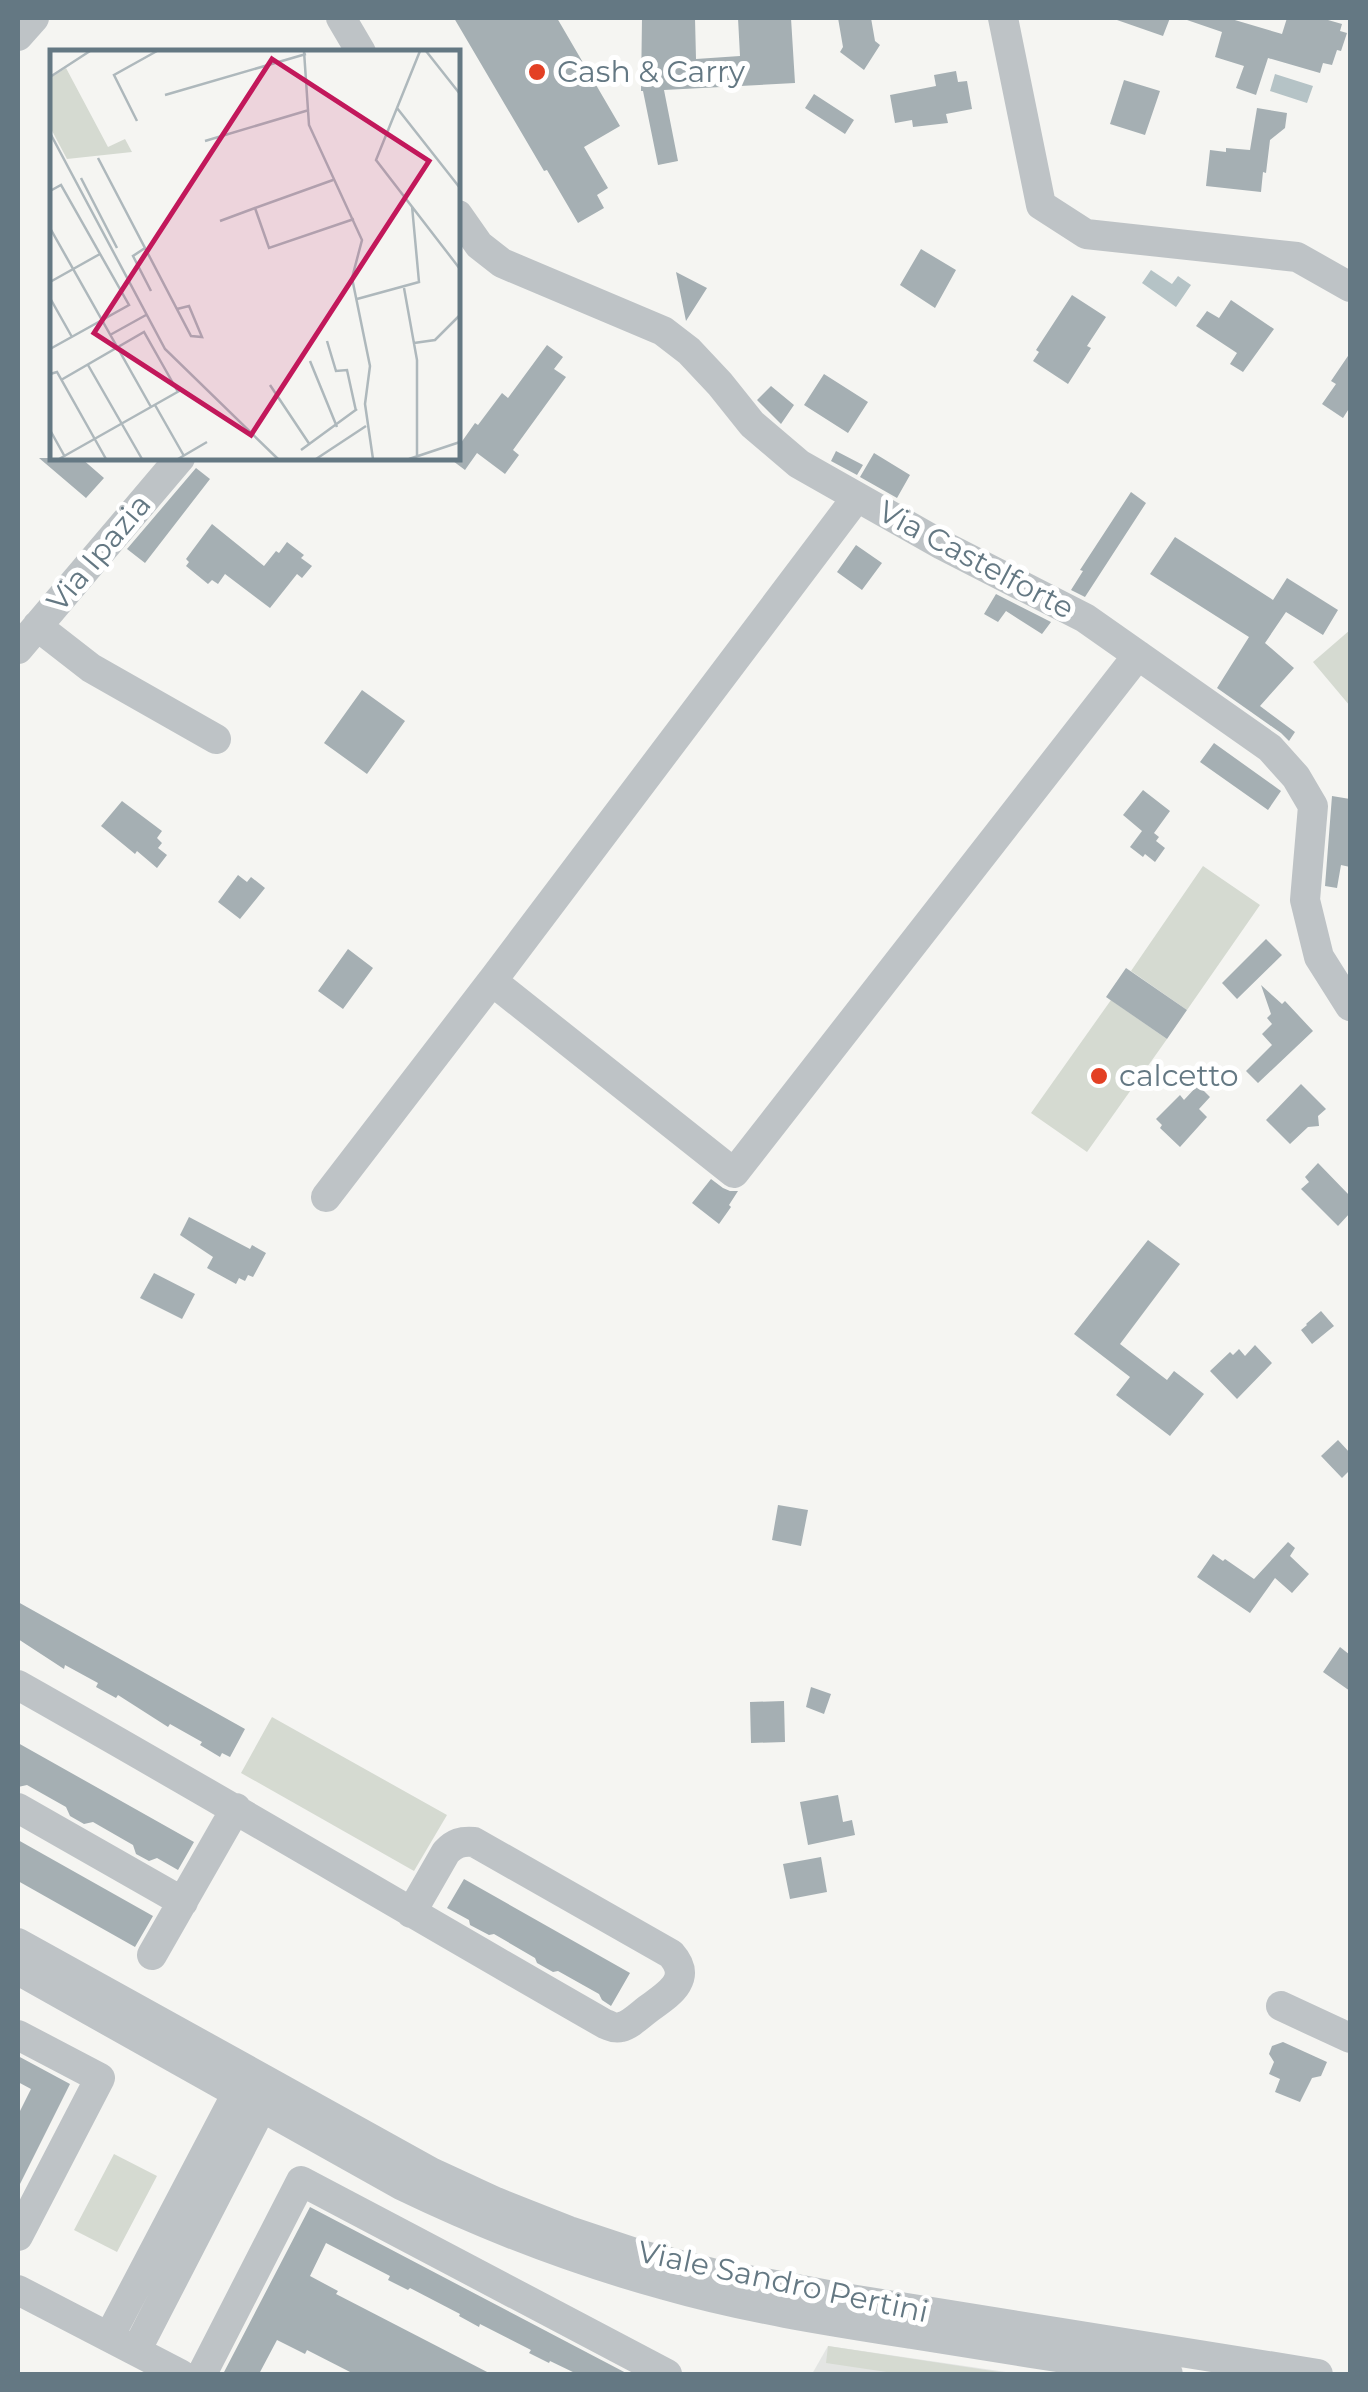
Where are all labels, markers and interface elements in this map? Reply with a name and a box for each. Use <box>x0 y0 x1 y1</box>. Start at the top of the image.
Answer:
inset map <box>50 50 460 460</box>
place label: Cash & Carry <box>557 53 746 90</box>
marker: Cash & Carry <box>526 61 548 83</box>
street label: Via Ipazia <box>39 486 158 619</box>
street label: Via Castelforte <box>872 492 1080 627</box>
place label: calcetto <box>1119 1057 1239 1094</box>
marker: calcetto <box>1088 1065 1110 1087</box>
street label: Viale Sandro Pertini <box>635 2233 932 2330</box>

